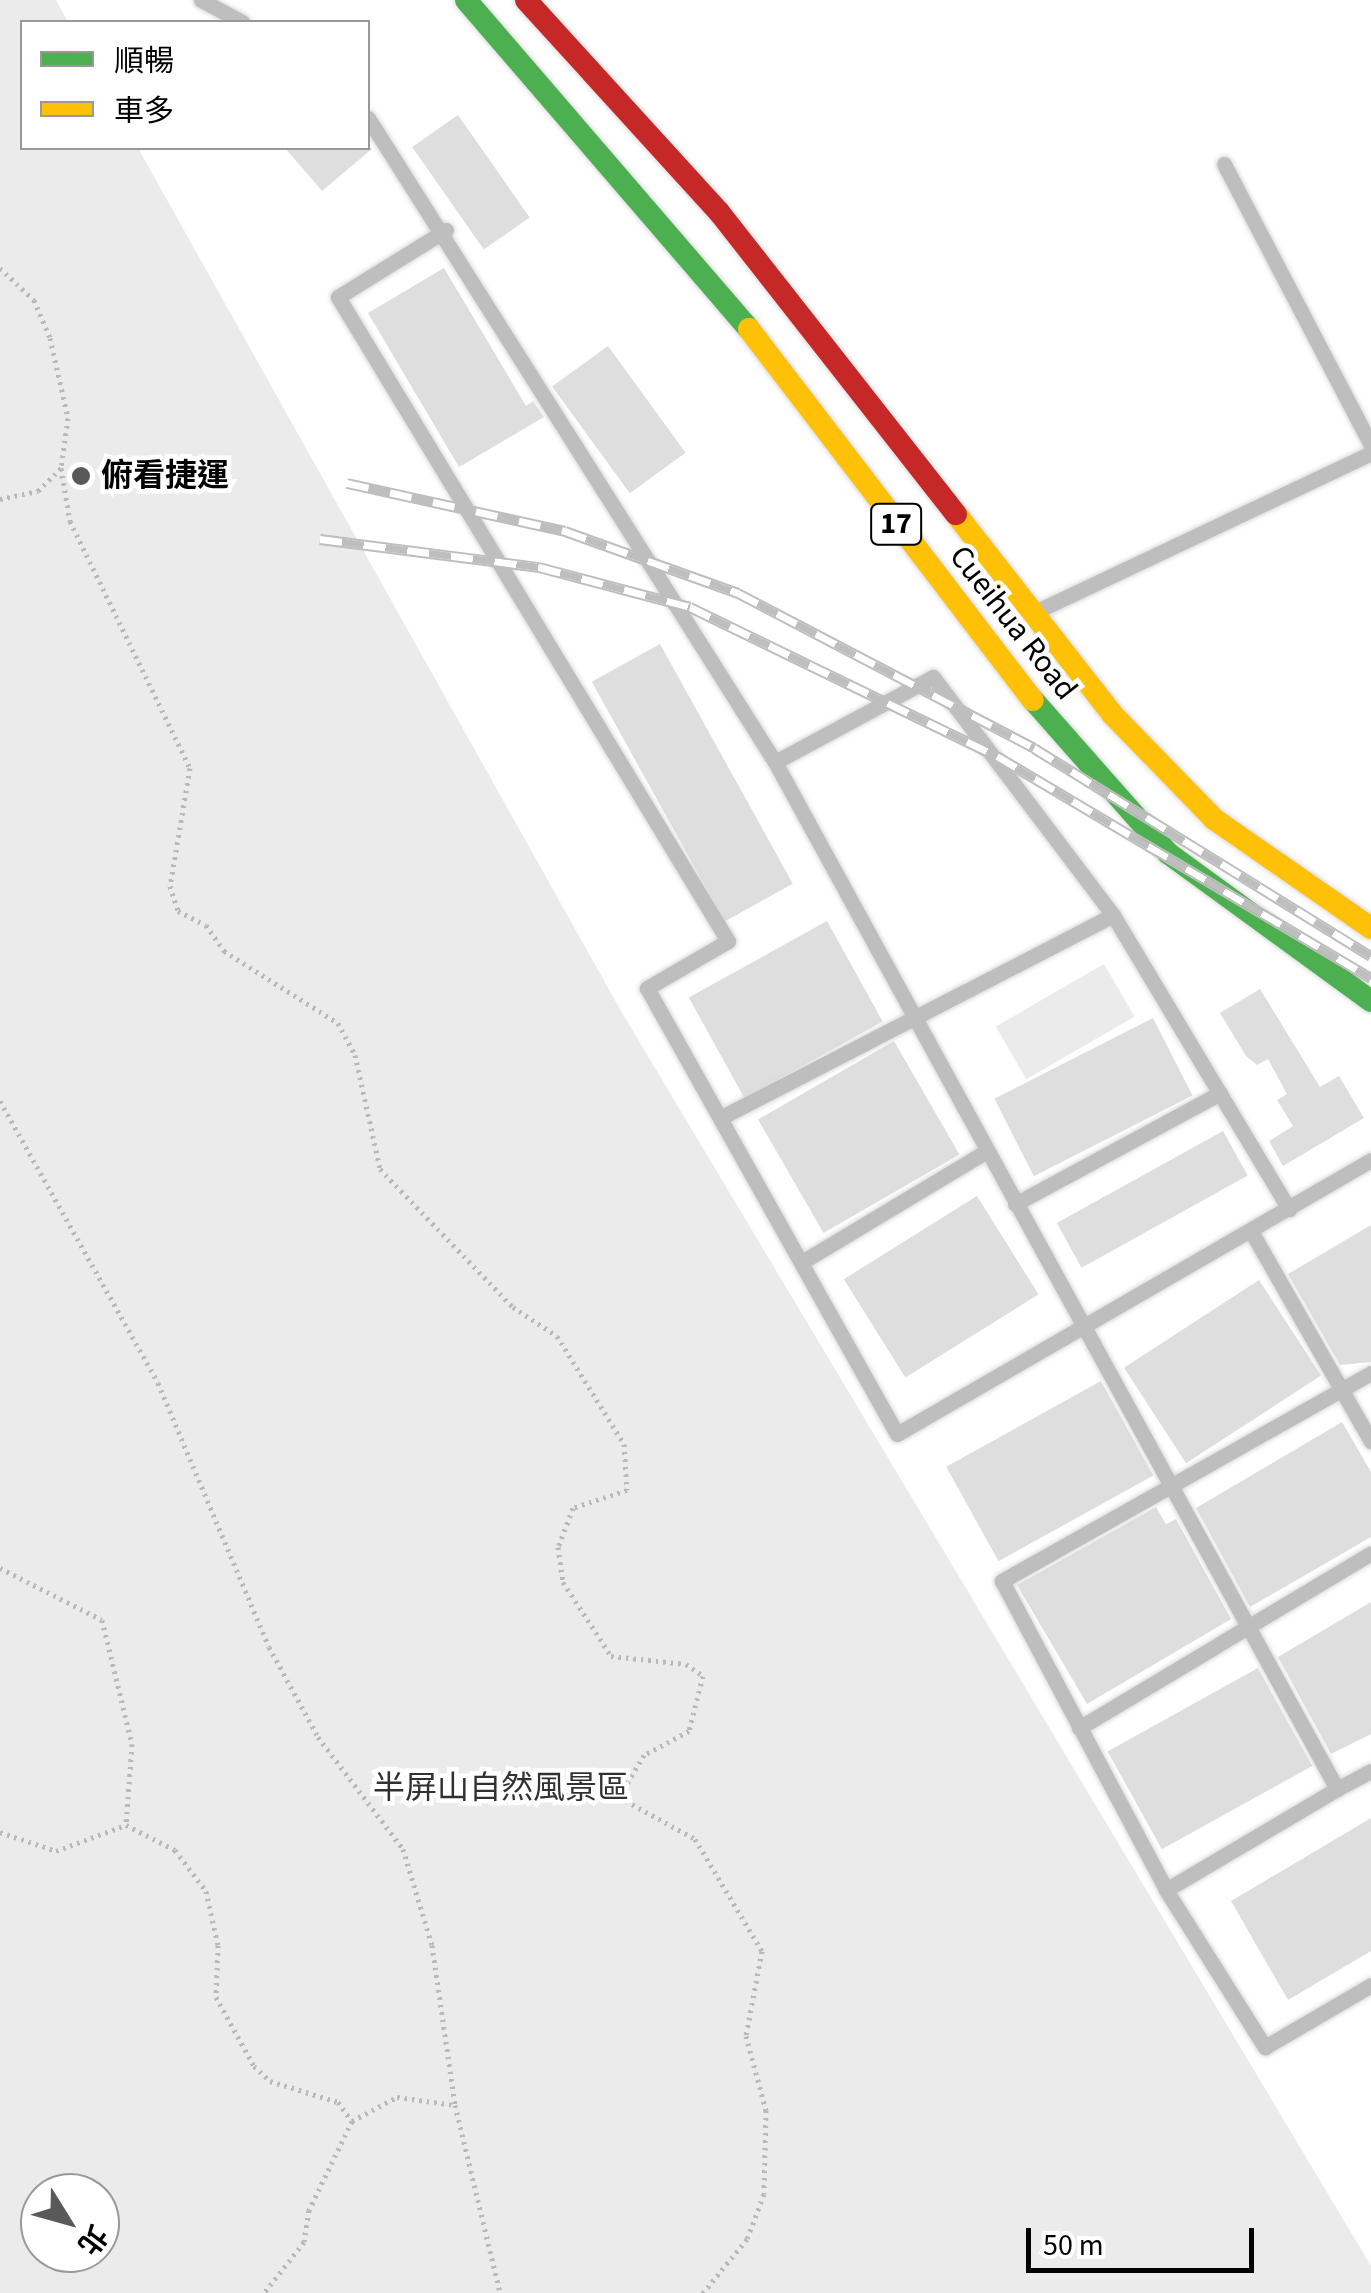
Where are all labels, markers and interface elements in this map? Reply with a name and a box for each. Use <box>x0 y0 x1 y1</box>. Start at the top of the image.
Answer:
legend <box>20 20 370 150</box>
text: 順暢 <box>114 40 174 83</box>
text: 車多 <box>114 90 174 133</box>
place label: 俯看捷運 <box>101 457 229 495</box>
marker: 俯看捷運 <box>70 465 92 487</box>
road number: 17 <box>868 499 924 549</box>
street label: Cueihua Road <box>941 538 1085 708</box>
park label: 半屏山自然風景區 <box>373 1769 629 1807</box>
north arrow <box>20 2173 120 2273</box>
scale bar <box>1031 2208 1258 2270</box>
text: 北 <box>68 2217 117 2263</box>
text: 50 m <box>1043 2224 1104 2267</box>

